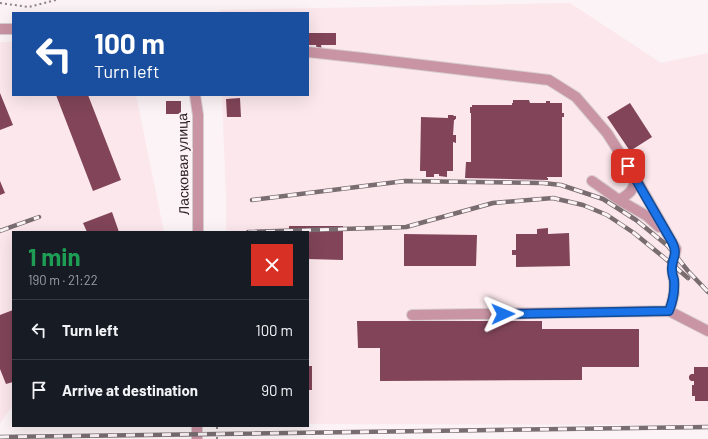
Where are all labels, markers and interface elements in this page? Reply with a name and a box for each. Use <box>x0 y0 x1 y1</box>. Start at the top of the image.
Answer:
text: 100 m <box>94 26 165 60</box>
icon: left <box>28 28 80 80</box>
text: Turn left <box>94 60 160 82</box>
street label: Ласковая улица <box>173 113 192 215</box>
pin <box>611 149 645 183</box>
icon: arrive <box>617 155 639 177</box>
text: 1 min <box>28 242 81 271</box>
button: close <box>251 244 293 286</box>
text: 190 m · 21:22 <box>28 272 98 288</box>
position arrow <box>482 293 524 335</box>
icon: left <box>28 319 50 341</box>
text: Turn left <box>62 321 118 339</box>
text: 100 m <box>255 321 293 339</box>
icon: arrive <box>28 379 50 401</box>
text: Arrive at destination <box>62 381 198 399</box>
text: 90 m <box>261 381 293 399</box>

